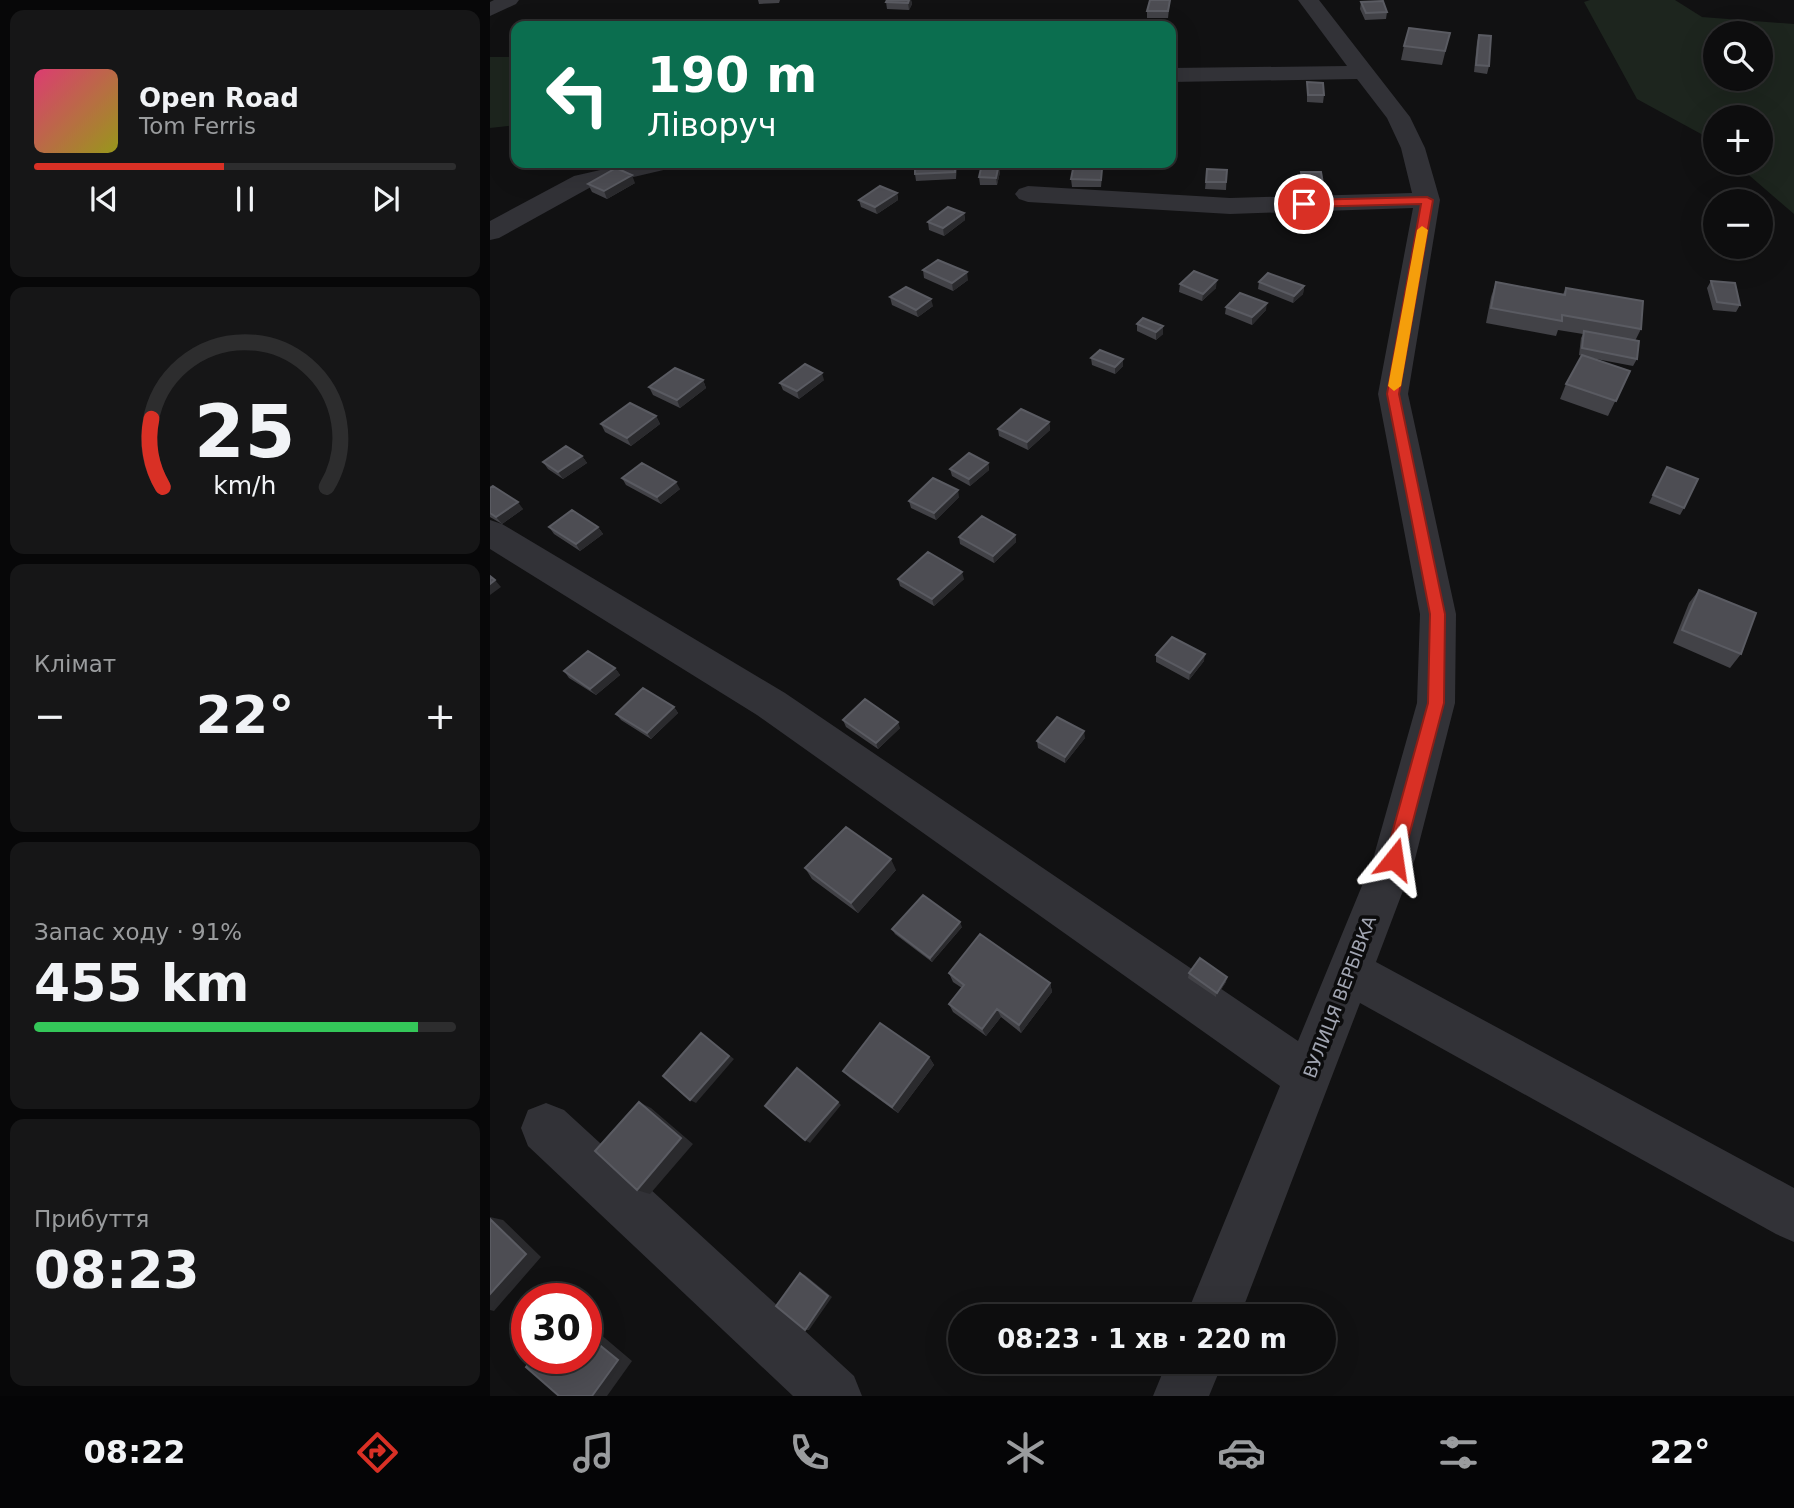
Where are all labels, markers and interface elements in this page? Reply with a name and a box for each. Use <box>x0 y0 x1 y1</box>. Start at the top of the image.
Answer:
map controls <box>1703 21 1773 259</box>
button: search <box>1703 21 1773 91</box>
text: 190 m <box>647 47 817 104</box>
icon: left <box>532 49 623 140</box>
text: Open Road <box>139 83 299 113</box>
button: + <box>1703 105 1773 175</box>
text: Ліворуч <box>647 106 777 144</box>
text: Tom Ferris <box>139 113 256 139</box>
pin <box>1274 174 1334 234</box>
icon: previous <box>85 180 123 218</box>
icon: pause <box>226 180 264 218</box>
icon: next <box>367 180 405 218</box>
icon: arrive <box>1285 185 1323 223</box>
button: − <box>1703 189 1773 259</box>
text: 25 <box>194 389 296 474</box>
text: km/h <box>213 471 277 500</box>
text: Клімат <box>34 651 116 677</box>
text: 22° <box>196 685 294 745</box>
text: − <box>34 694 66 738</box>
text: + <box>424 694 456 738</box>
position arrow <box>1357 822 1431 896</box>
street label: ВУЛИЦЯ ВЕРБІВКА <box>1299 912 1380 1081</box>
text: Запас ходу · 91% <box>34 919 242 945</box>
text: 455 km <box>34 953 249 1013</box>
text: Прибуття <box>34 1206 149 1232</box>
text: 08:23 <box>34 1240 200 1300</box>
speed limit sign: 30 <box>511 1283 602 1374</box>
text: 08:23 · 1 хв · 220 m <box>997 1324 1287 1354</box>
icon: directions <box>353 1428 402 1477</box>
icon: music <box>569 1428 618 1477</box>
icon: phone <box>785 1428 834 1477</box>
icon: climate <box>1001 1428 1050 1477</box>
icon: car <box>1217 1428 1266 1477</box>
icon: filters <box>1434 1428 1483 1477</box>
text: 08:22 <box>84 1433 185 1471</box>
text: 22° <box>1650 1433 1710 1471</box>

